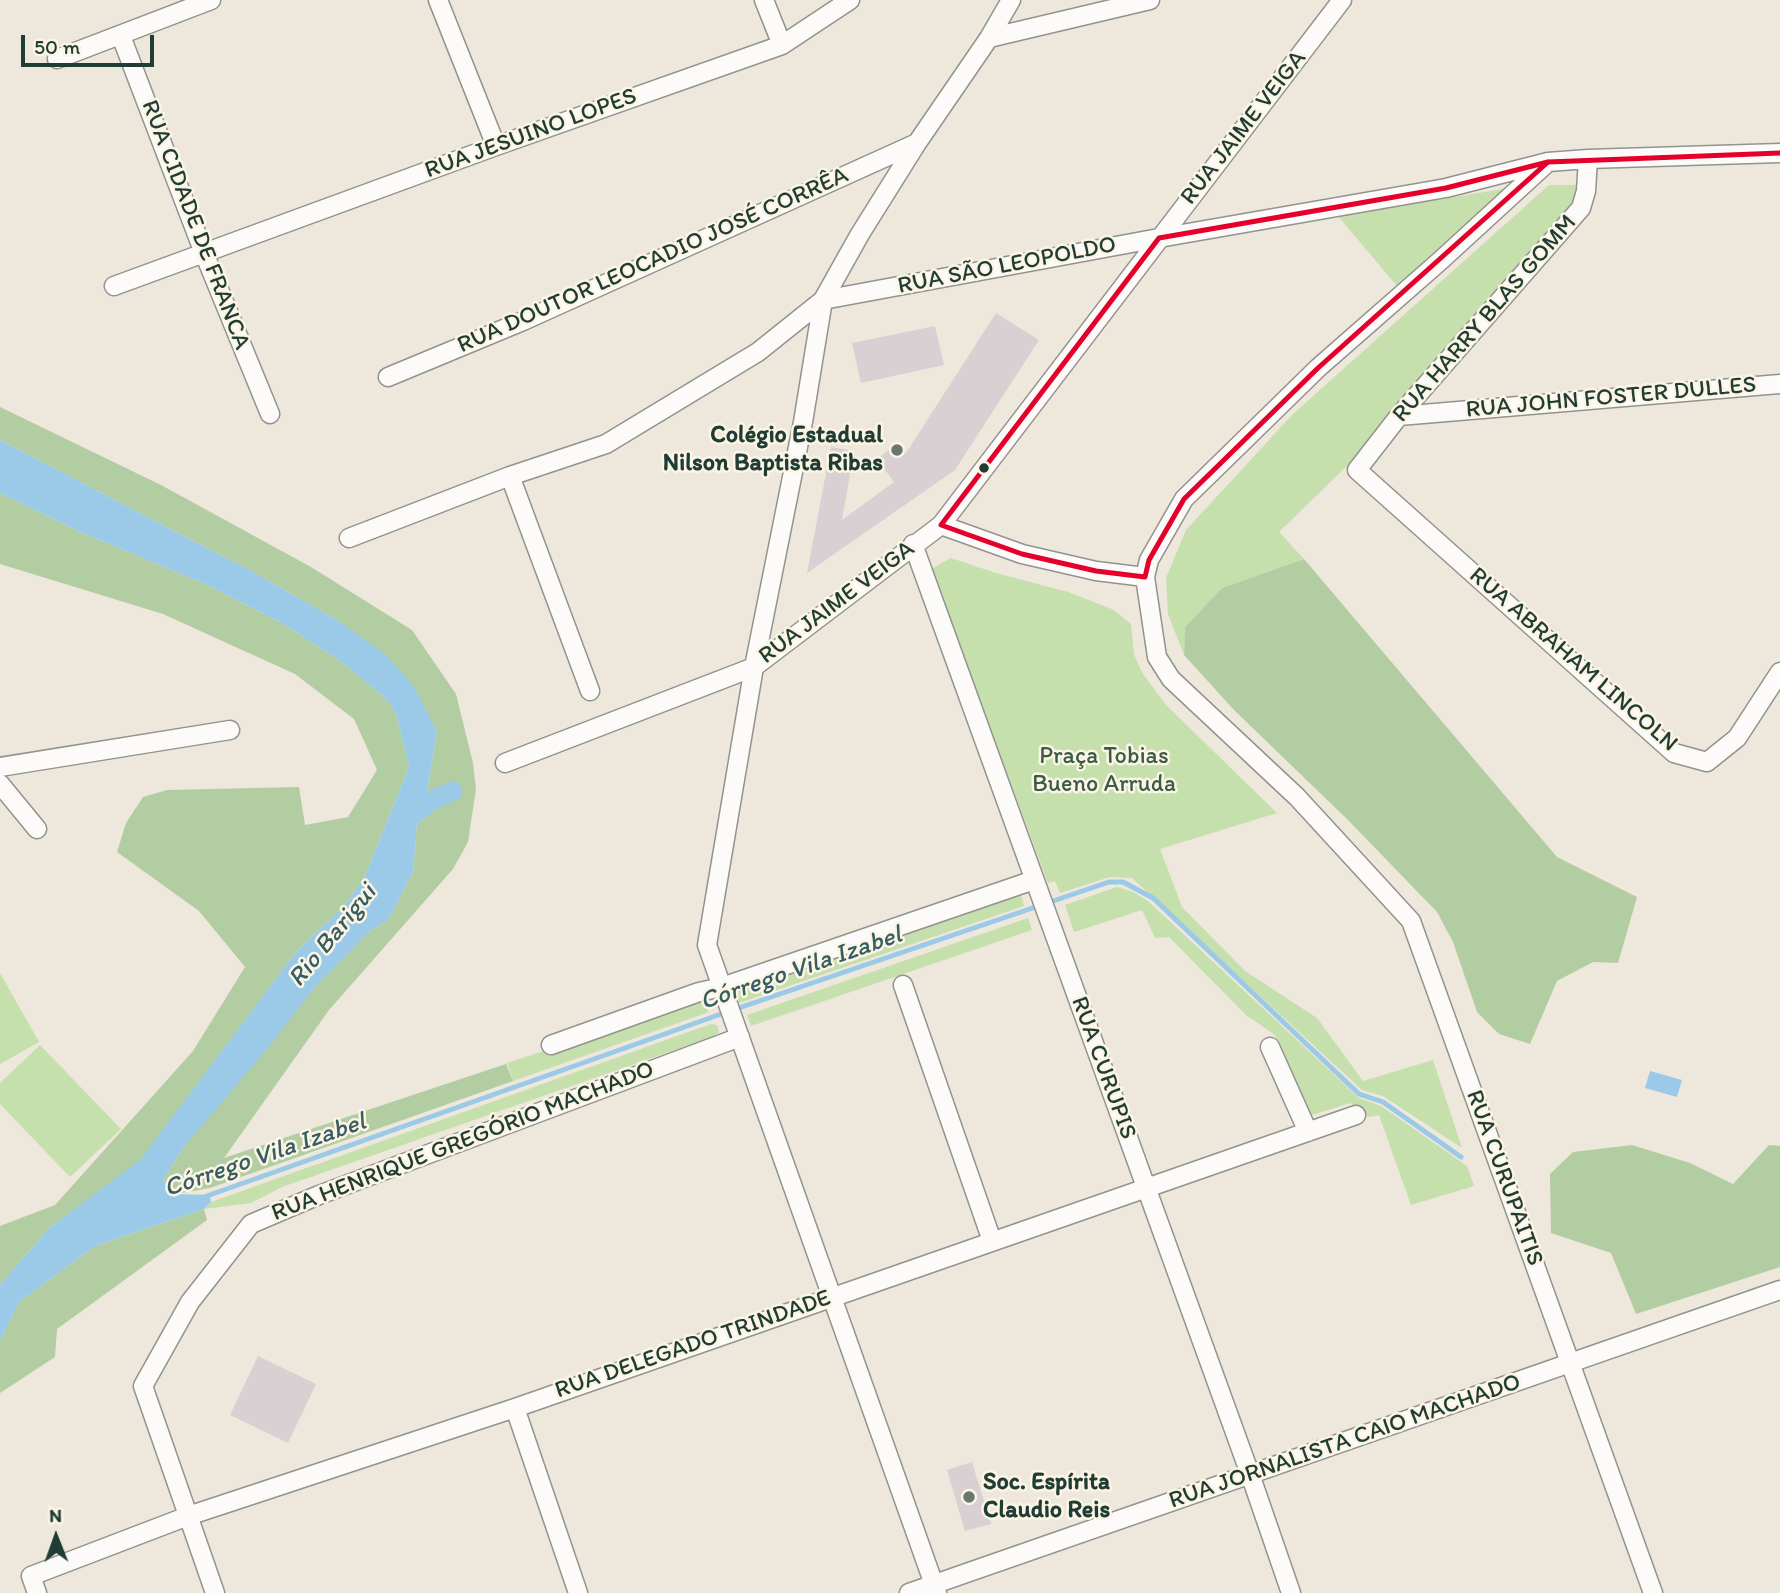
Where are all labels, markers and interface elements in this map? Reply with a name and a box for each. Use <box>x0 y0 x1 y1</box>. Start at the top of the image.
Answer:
scale bar <box>24 21 158 65</box>
text: 50 m <box>34 34 80 59</box>
street label: RUA JAIME VEIGA <box>1175 45 1313 211</box>
street label: RUA JESUINO LOPES <box>421 82 641 186</box>
street label: RUA CIDADE DE FRANCA <box>134 96 256 354</box>
street label: RUA DOUTOR LEOCADIO JOSÉ CORRÊA <box>453 161 853 361</box>
street label: RUA HARRY BLAS GOMM <box>1387 209 1583 429</box>
street label: RUA SÃO LEOPOLDO <box>895 231 1119 301</box>
street label: RUA JOHN FOSTER DULLES <box>1465 371 1757 425</box>
place label: Colégio Estadual Nilson Baptista Ribas <box>663 422 883 478</box>
marker: Colégio Estadual Nilson Baptista Ribas <box>889 442 905 458</box>
unlabelled marker <box>977 461 991 475</box>
street label: RUA JAIME VEIGA <box>753 535 921 671</box>
street label: RUA ABRAHAM LINCOLN <box>1463 562 1683 758</box>
park label: Praça Tobias Bueno Arruda <box>1032 743 1176 799</box>
water label: Rio Barigui <box>282 878 384 994</box>
water label: Córrego Vila Izabel <box>696 920 906 1018</box>
street label: RUA CURUPIS <box>1064 993 1142 1143</box>
street label: RUA HENRIQUE GREGÓRIO MACHADO <box>268 1056 658 1228</box>
street label: RUA CURUPAITIS <box>1459 1086 1549 1270</box>
water label: Córrego Vila Izabel <box>160 1107 370 1205</box>
street label: RUA DELEGADO TRINDADE <box>551 1284 835 1406</box>
street label: RUA JORNALISTA CAIO MACHADO <box>1165 1368 1525 1516</box>
place label: Soc. Espírita Claudio Reis <box>983 1469 1110 1525</box>
marker: Soc. Espírita Claudio Reis <box>961 1489 977 1505</box>
north arrow <box>21 1502 91 1572</box>
text: N <box>49 1504 62 1527</box>

